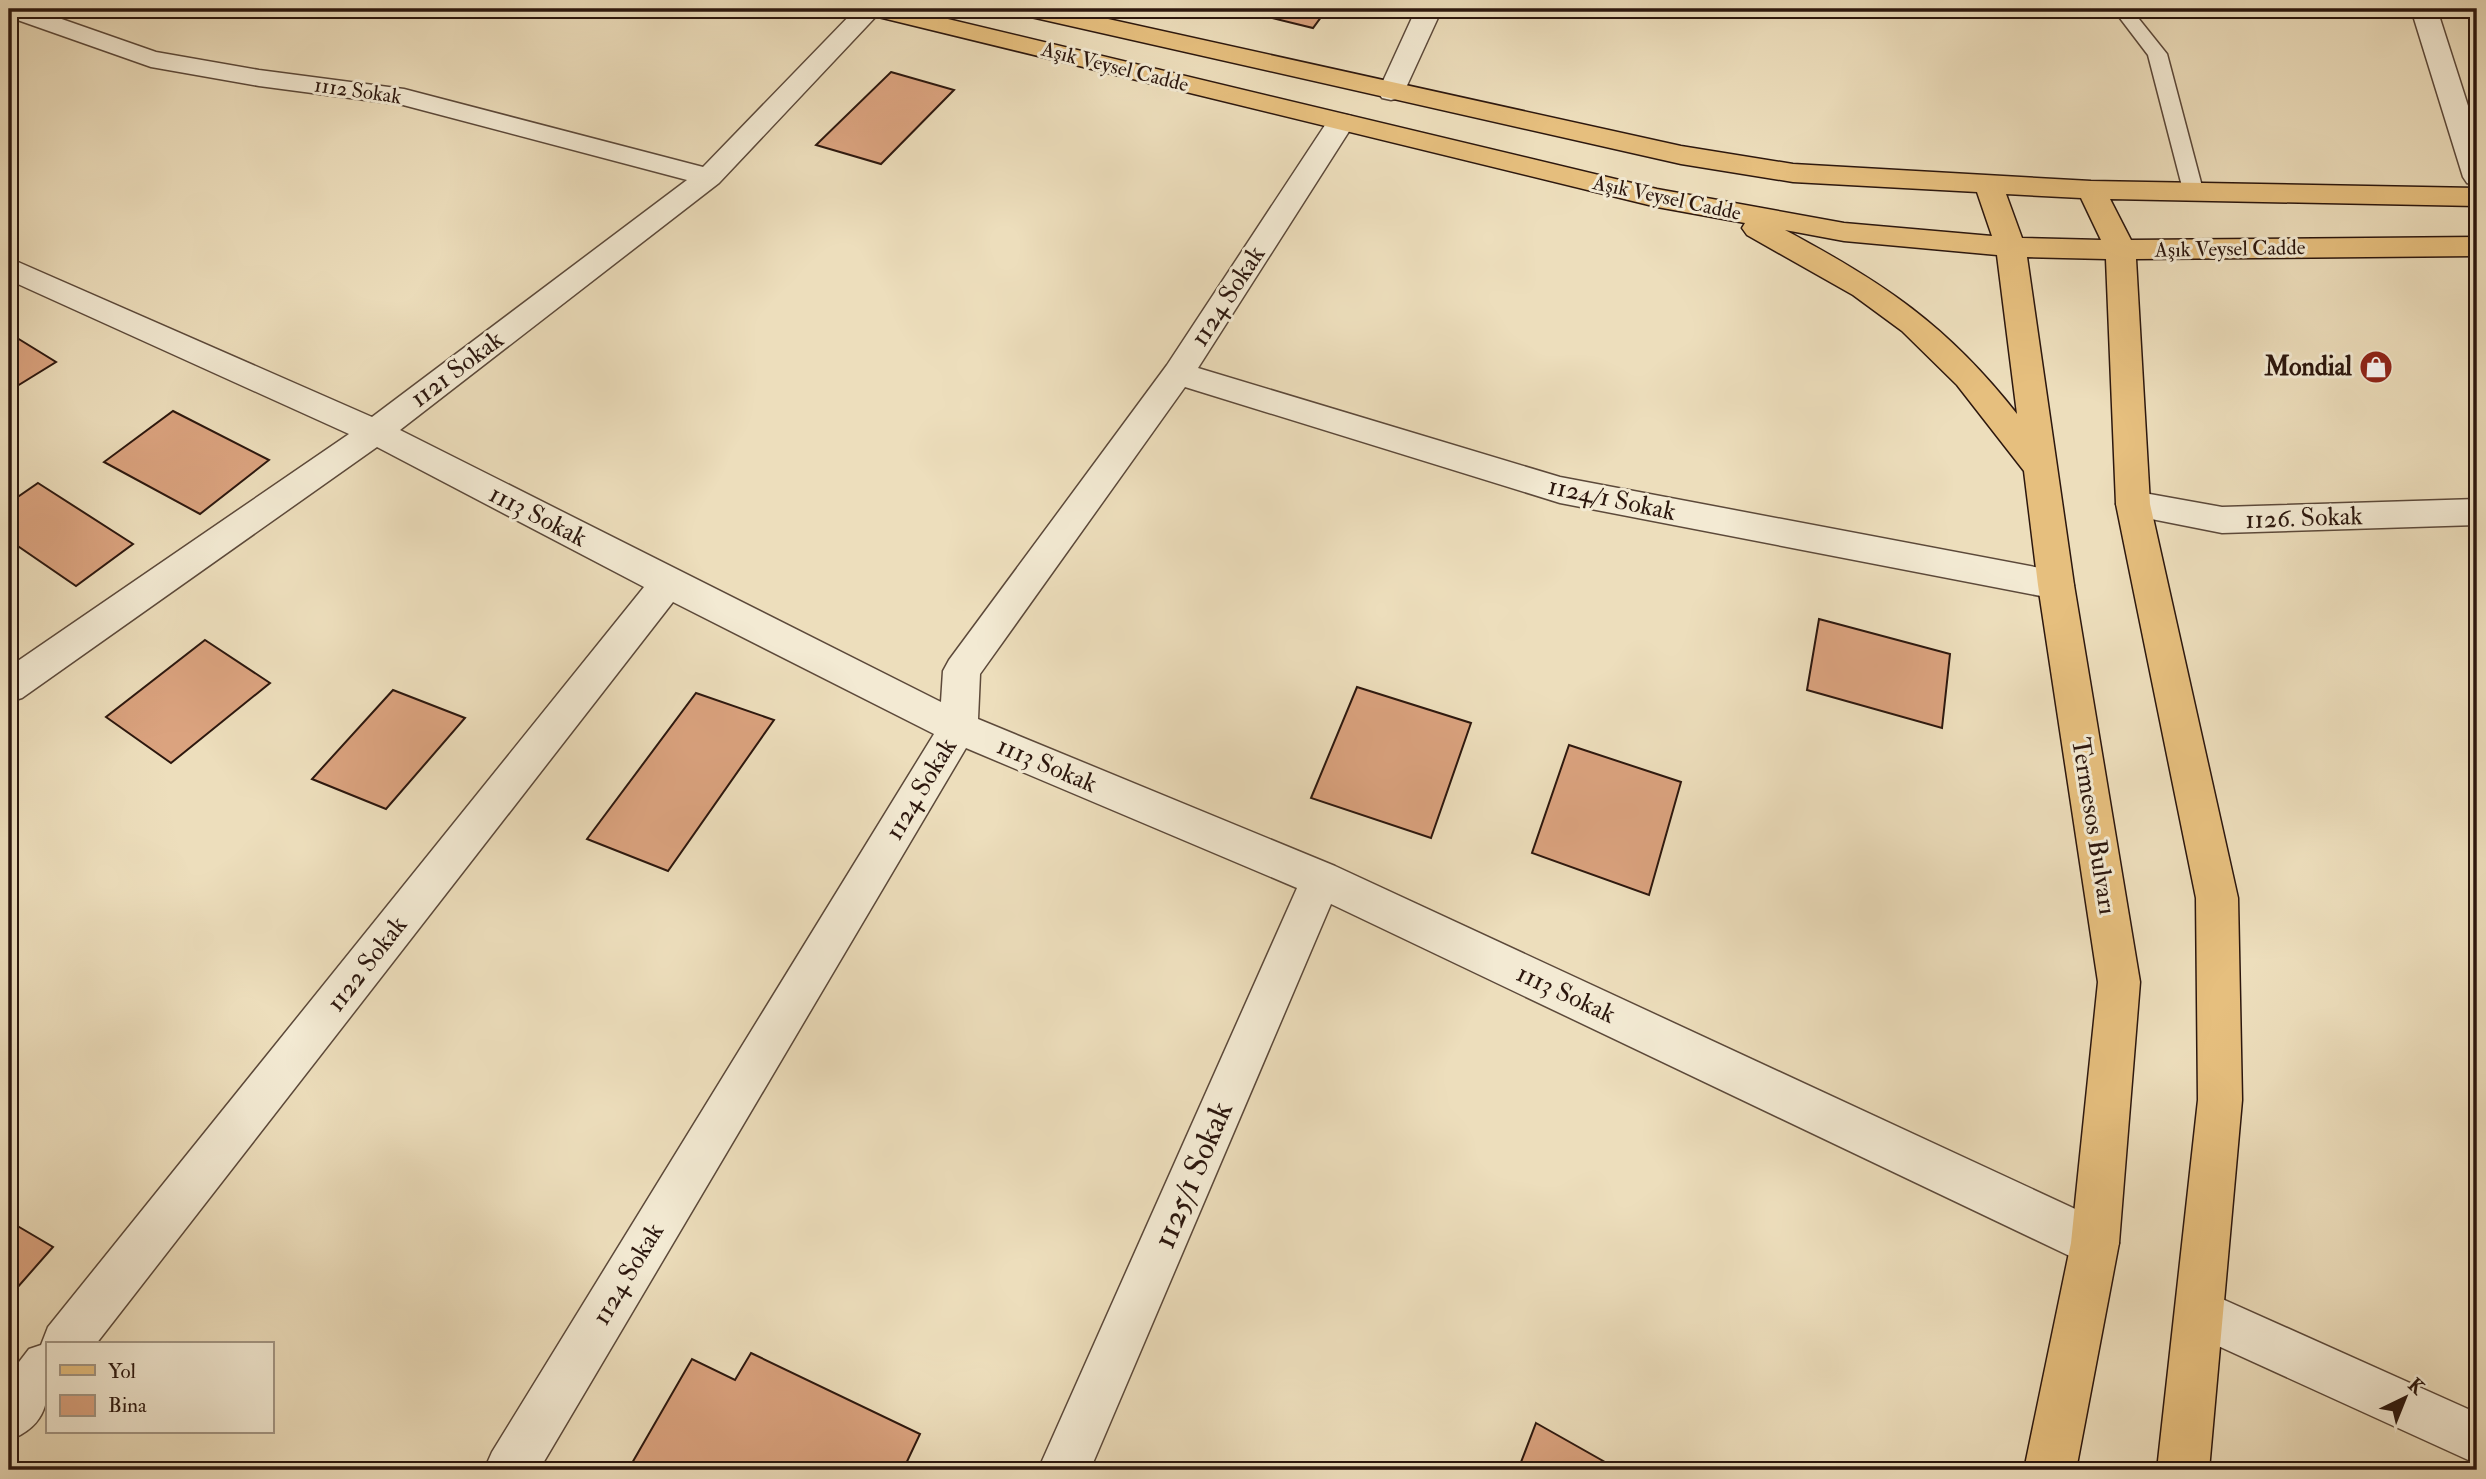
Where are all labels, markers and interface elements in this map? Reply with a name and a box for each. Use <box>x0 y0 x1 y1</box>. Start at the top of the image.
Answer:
street label: Aşık Veysel Cadde <box>1038 35 1192 98</box>
street label: 1112 Sokak <box>313 72 403 110</box>
street label: Aşık Veysel Cadde <box>1589 169 1744 227</box>
street label: Aşık Veysel Cadde <box>2153 234 2306 264</box>
street label: 1124 Sokak <box>1184 239 1273 352</box>
street label: 1121 Sokak <box>404 323 510 414</box>
shop icon: Mondial <box>2357 348 2395 386</box>
place label: Mondial <box>2263 351 2352 383</box>
street label: 1124/1 Sokak <box>1545 470 1679 528</box>
street label: 1113 Sokak <box>484 478 593 554</box>
street label: 1126. Sokak <box>2245 500 2364 536</box>
street label: 1113 Sokak <box>992 730 1102 801</box>
street label: 1124 Sokak <box>878 732 964 846</box>
street label: Termesos Bulvarı <box>2064 735 2124 917</box>
street label: 1122 Sokak <box>320 909 415 1018</box>
street label: 1113 Sokak <box>1511 957 1621 1031</box>
street label: 1125/1 Sokak <box>1144 1096 1242 1254</box>
street label: 1124 Sokak <box>585 1217 671 1331</box>
legend <box>46 1342 273 1434</box>
text: Yol <box>108 1358 136 1385</box>
north arrow <box>2370 1364 2440 1434</box>
text: K <box>2403 1373 2429 1400</box>
text: Bina <box>108 1392 147 1419</box>

